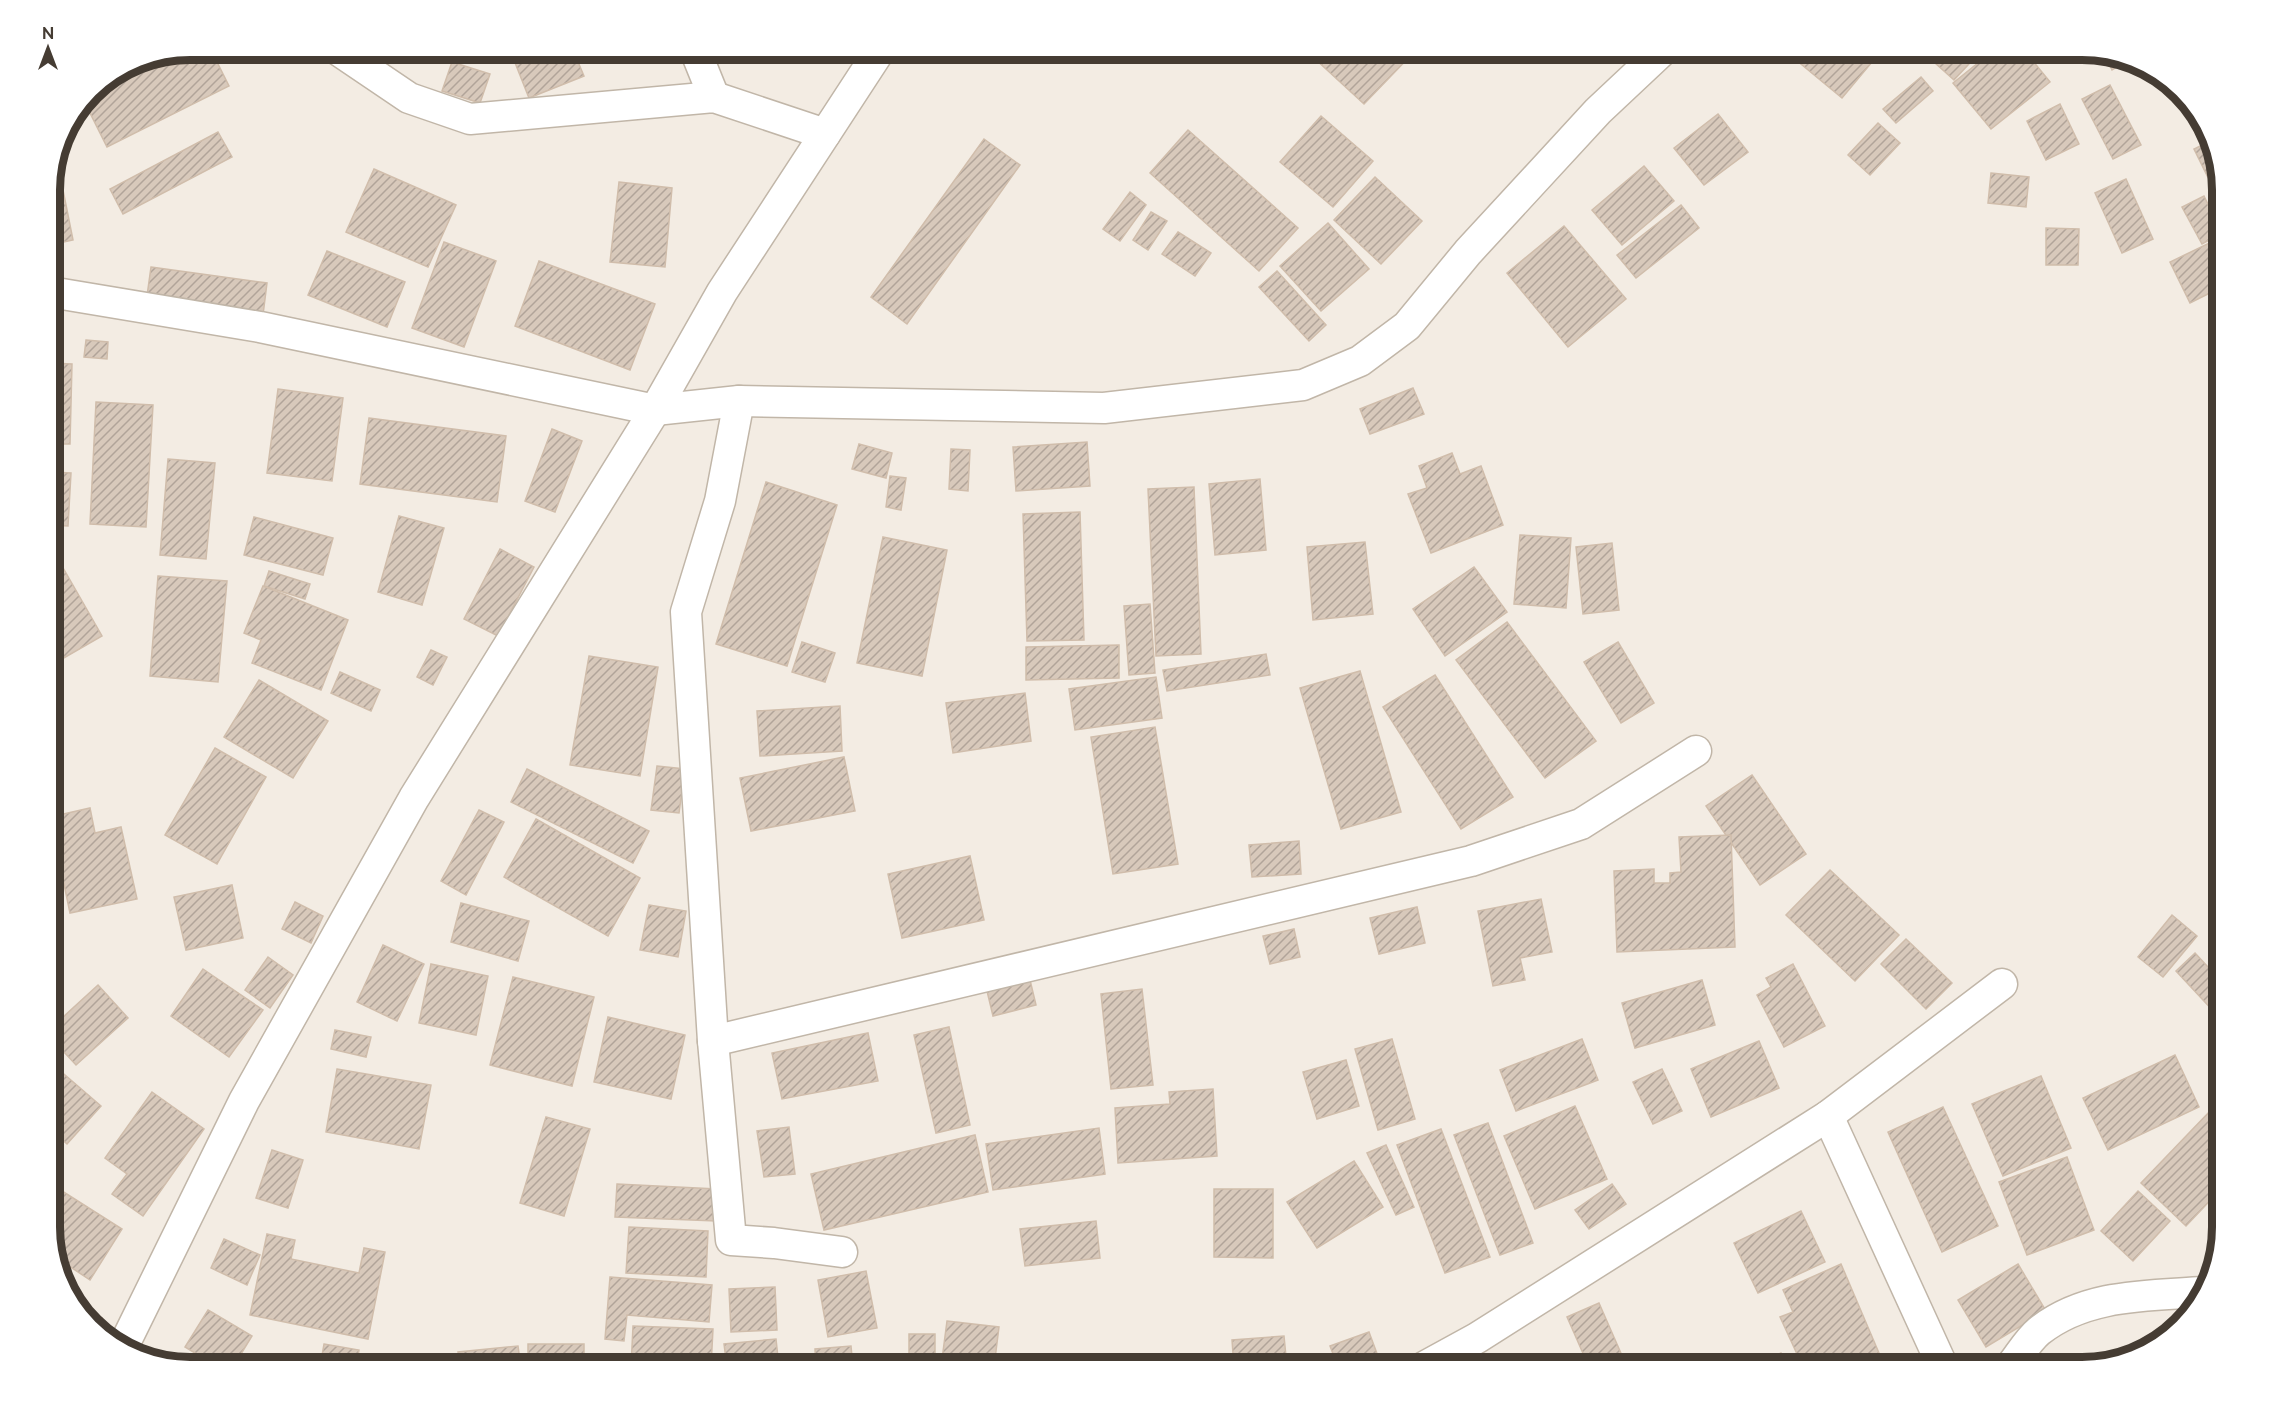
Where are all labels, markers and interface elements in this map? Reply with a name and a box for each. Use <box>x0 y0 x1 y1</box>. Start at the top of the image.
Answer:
north arrow <box>18 18 78 78</box>
text: N <box>42 24 54 43</box>

